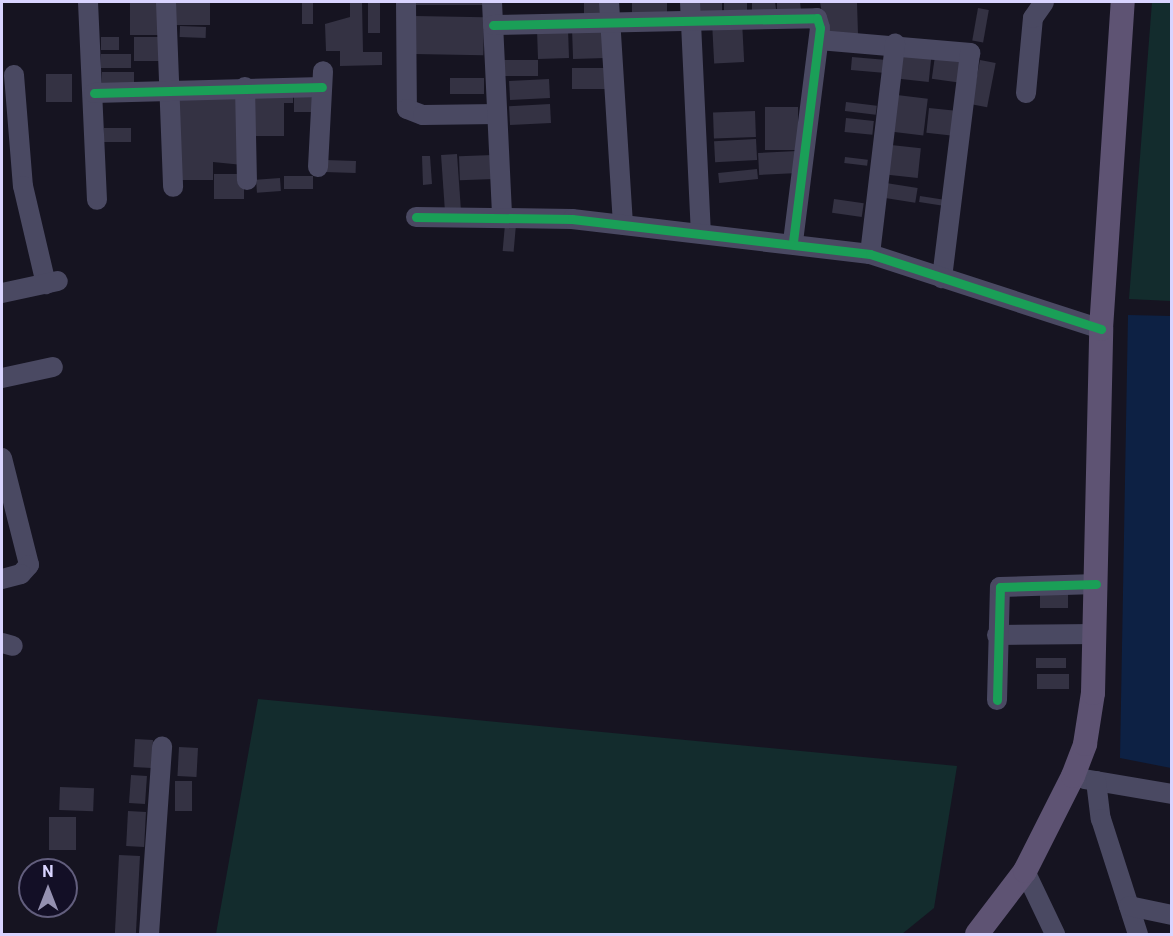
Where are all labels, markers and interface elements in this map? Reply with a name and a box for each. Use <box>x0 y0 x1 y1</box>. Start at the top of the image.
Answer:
north arrow <box>18 858 78 918</box>
text: N <box>42 862 54 881</box>

